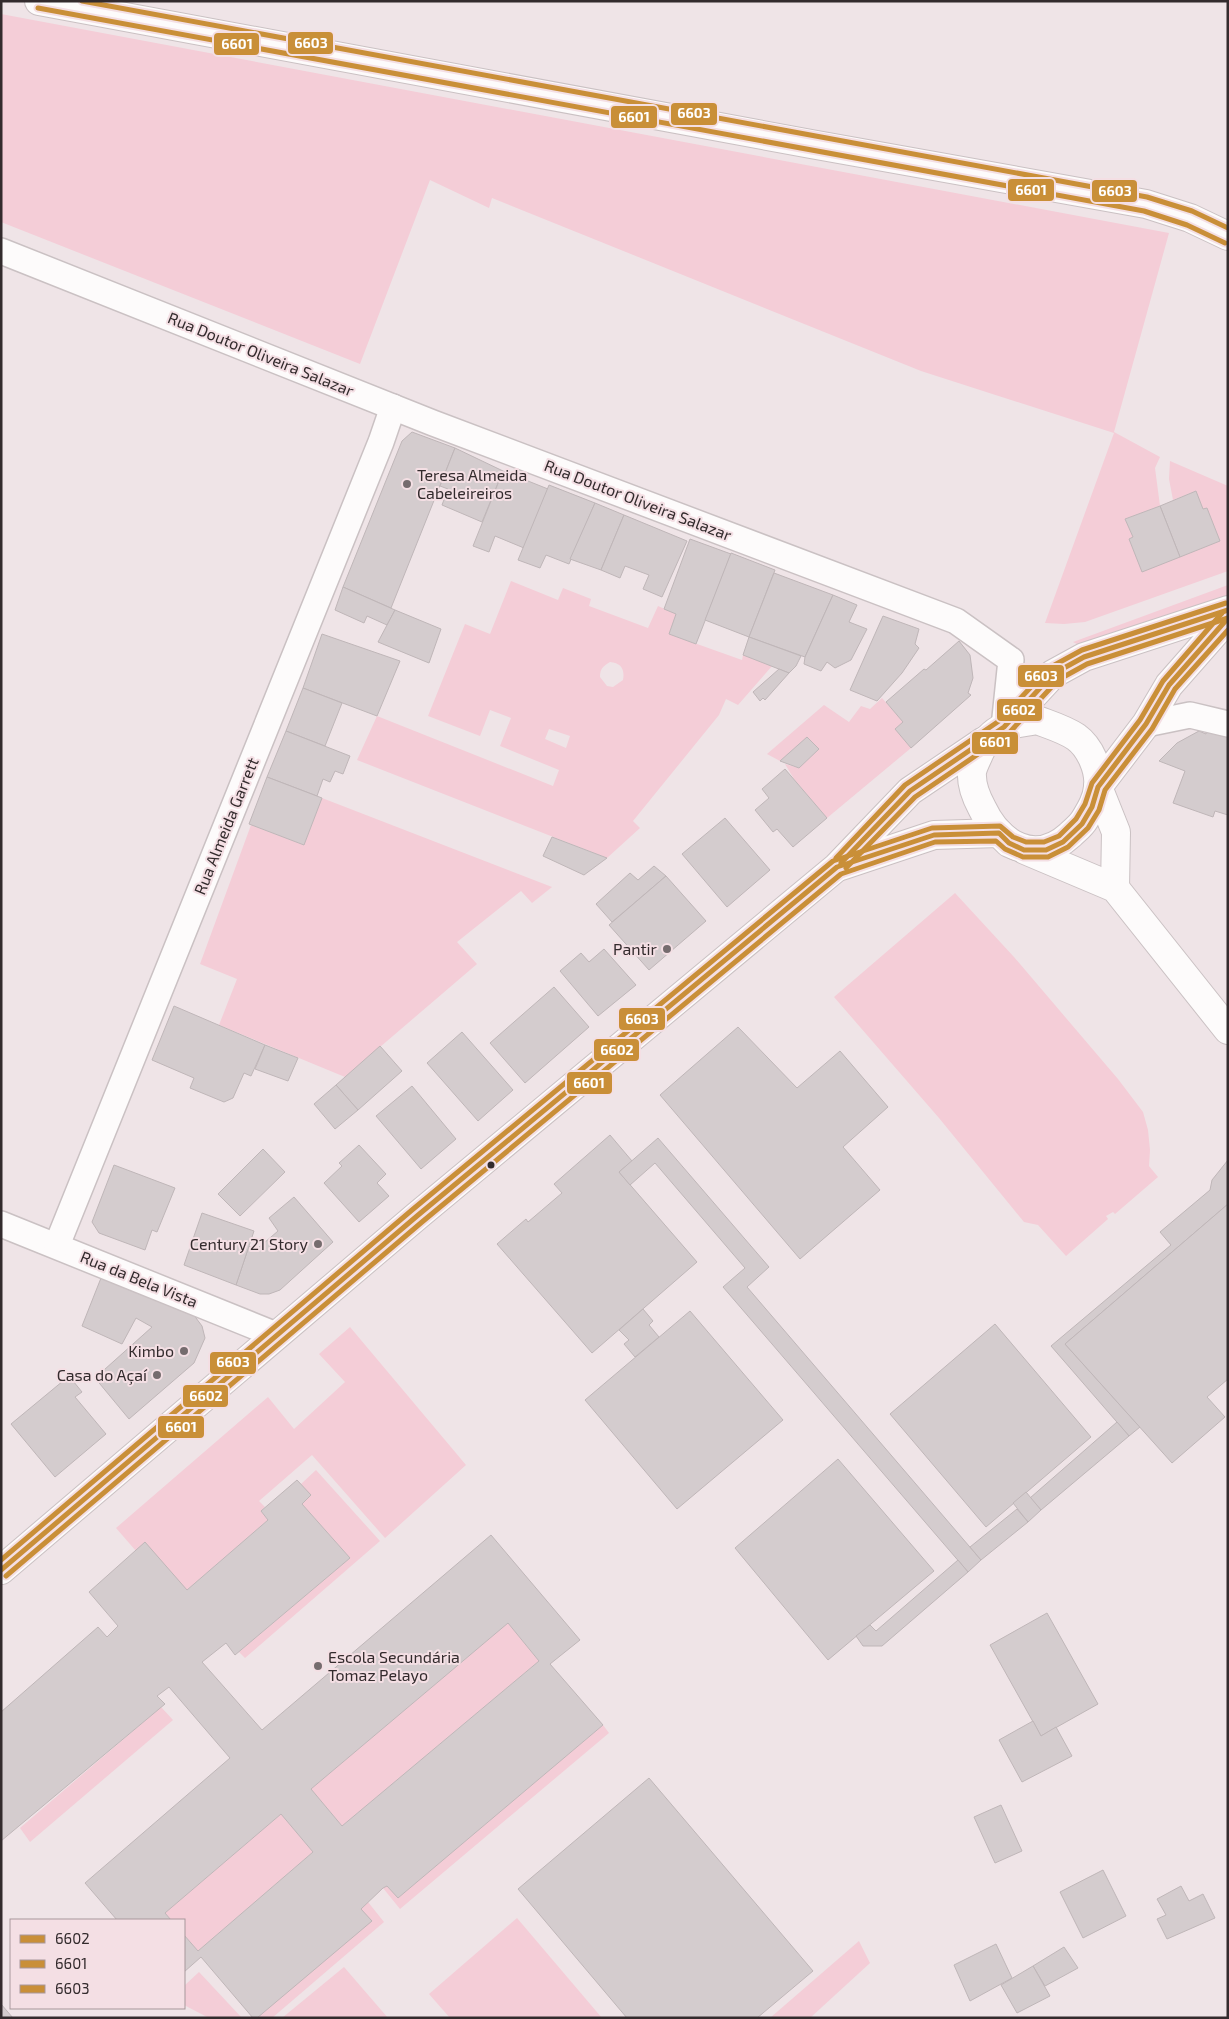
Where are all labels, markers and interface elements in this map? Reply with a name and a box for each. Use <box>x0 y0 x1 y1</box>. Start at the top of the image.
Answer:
line badge: 6603 <box>287 31 334 55</box>
line badge: 6601 <box>213 32 260 56</box>
text: 6603 <box>294 34 328 51</box>
text: 6601 <box>221 35 253 52</box>
line badge: 6603 <box>670 102 718 126</box>
text: 6603 <box>677 104 711 121</box>
line badge: 6601 <box>610 105 658 129</box>
text: 6601 <box>618 108 650 125</box>
line badge: 6601 <box>1007 178 1055 202</box>
line badge: 6603 <box>1091 179 1138 203</box>
text: 6601 <box>1015 181 1047 198</box>
text: 6603 <box>1098 182 1132 199</box>
street label: Rua Doutor Oliveira Salazar <box>165 307 357 400</box>
street label: Rua Doutor Oliveira Salazar <box>542 455 735 544</box>
place label: Teresa Almeida Cabeleireiros <box>417 465 527 502</box>
marker: Teresa Almeida Cabeleireiros <box>401 478 413 490</box>
line badge: 6603 <box>1017 664 1065 688</box>
text: 6603 <box>1024 667 1058 684</box>
line badge: 6602 <box>996 698 1043 722</box>
text: 6602 <box>1002 701 1036 718</box>
line badge: 6601 <box>971 731 1019 755</box>
text: 6601 <box>979 733 1011 750</box>
street label: Rua Almeida Garrett <box>189 755 262 897</box>
place label: Pantir <box>613 939 658 958</box>
marker: Pantir <box>661 943 673 955</box>
line badge: 6603 <box>618 1007 666 1031</box>
text: 6603 <box>625 1010 659 1027</box>
line badge: 6602 <box>593 1038 640 1062</box>
text: 6602 <box>600 1041 634 1058</box>
line badge: 6601 <box>566 1071 613 1095</box>
text: 6601 <box>573 1074 605 1091</box>
unlabelled marker <box>486 1160 496 1170</box>
place label: Century 21 Story <box>190 1234 309 1253</box>
marker: Century 21 Story <box>312 1238 324 1250</box>
street label: Rua da Bela Vista <box>78 1246 201 1311</box>
place label: Kimbo <box>128 1341 174 1360</box>
marker: Kimbo <box>178 1345 190 1357</box>
line badge: 6603 <box>209 1351 257 1375</box>
text: 6603 <box>216 1353 250 1370</box>
place label: Casa do Açaí <box>57 1365 148 1385</box>
marker: Casa do Açaí <box>151 1369 163 1381</box>
line badge: 6602 <box>182 1384 229 1408</box>
text: 6602 <box>189 1387 223 1404</box>
line badge: 6601 <box>157 1415 205 1439</box>
text: 6601 <box>165 1418 197 1435</box>
place label: Escola Secundária Tomaz Pelayo <box>328 1647 460 1684</box>
marker: Escola Secundária Tomaz Pelayo <box>312 1660 324 1672</box>
legend <box>10 1919 185 2009</box>
text: 6602 <box>55 1929 90 1947</box>
text: 6601 <box>55 1954 87 1972</box>
text: 6603 <box>55 1979 90 1997</box>

